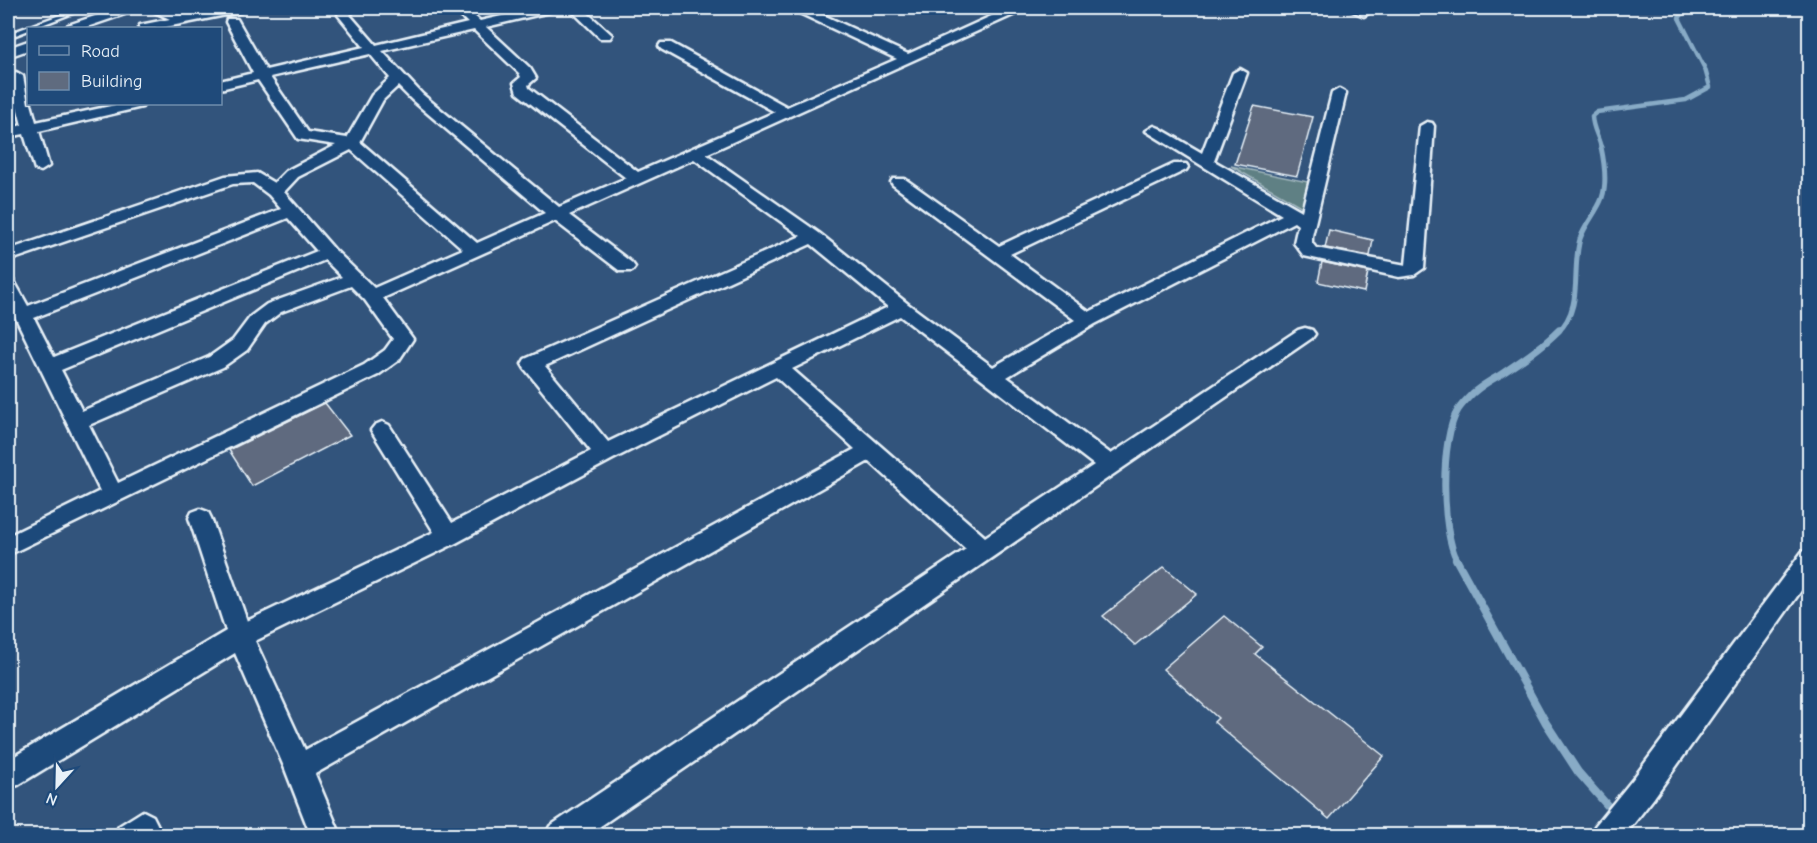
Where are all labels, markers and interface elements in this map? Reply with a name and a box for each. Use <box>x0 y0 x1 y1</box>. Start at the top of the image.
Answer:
legend <box>27 27 222 105</box>
text: Road <box>81 41 120 62</box>
text: Building <box>81 71 143 92</box>
north arrow <box>27 756 87 816</box>
text: N <box>44 789 60 809</box>

